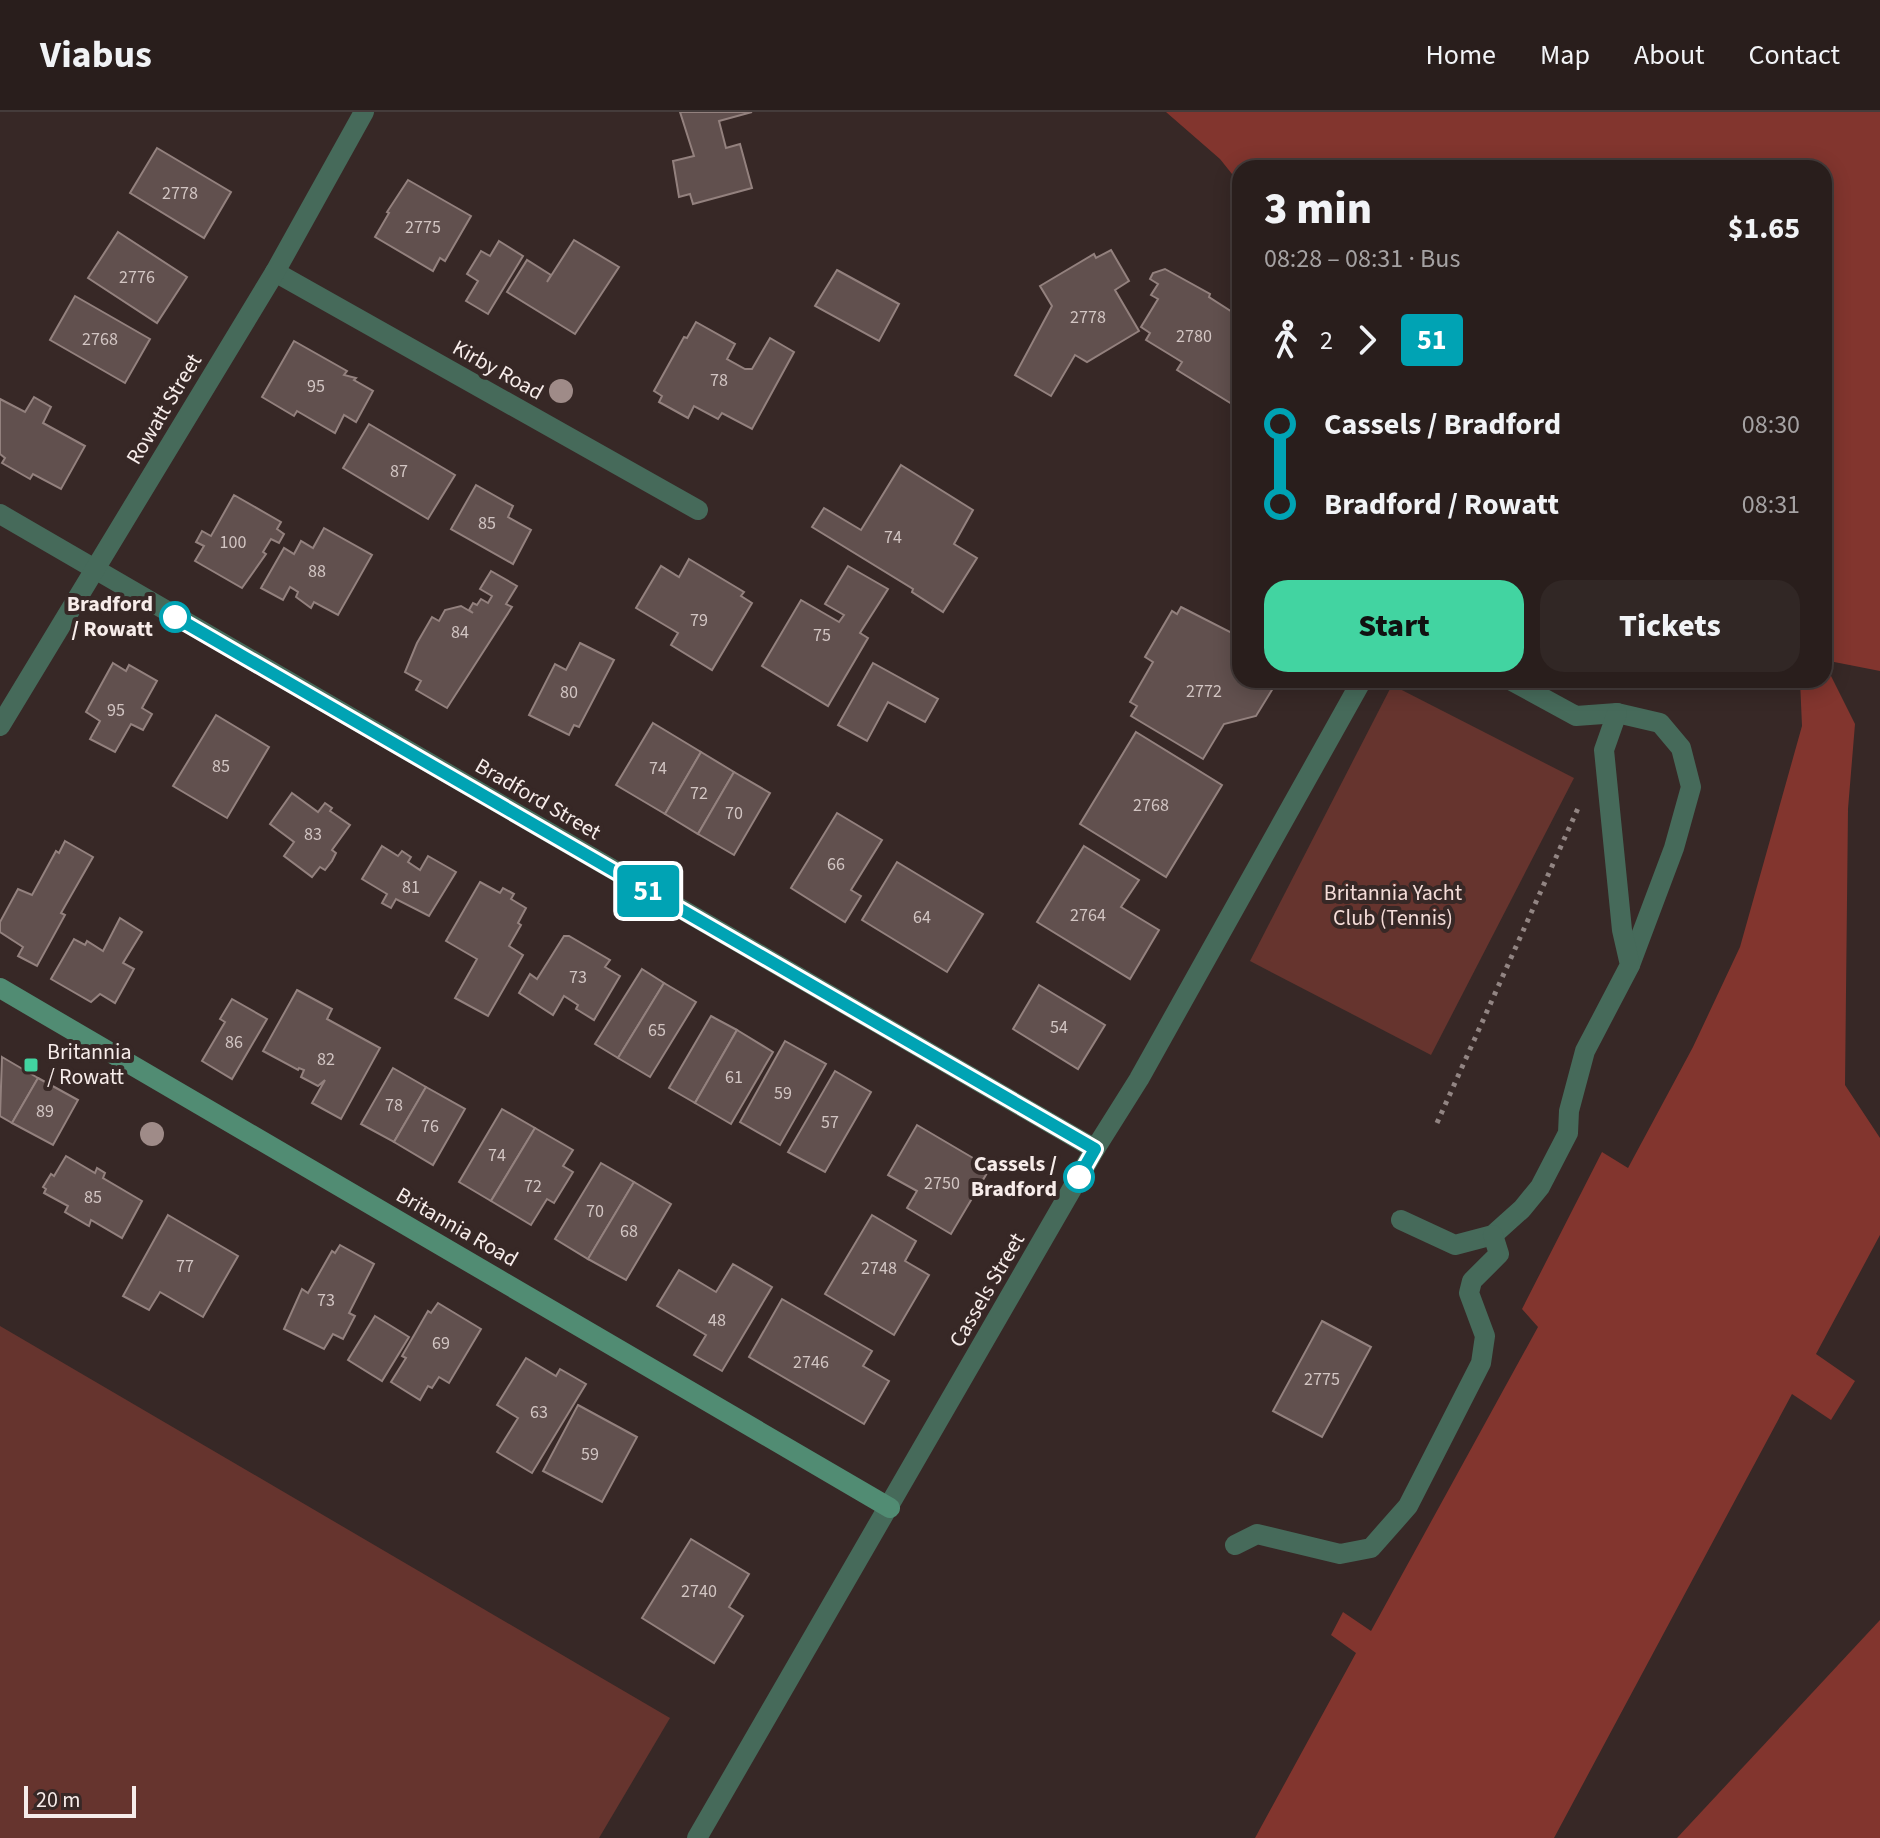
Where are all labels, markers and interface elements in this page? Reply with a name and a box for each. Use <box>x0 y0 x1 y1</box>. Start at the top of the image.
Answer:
text: Viabus <box>40 28 152 82</box>
text: Home <box>1425 35 1496 75</box>
text: Map <box>1540 35 1590 75</box>
text: About <box>1634 35 1705 75</box>
text: Contact <box>1749 35 1840 75</box>
text: 3 min <box>1264 178 1372 241</box>
house number: 2778 <box>162 181 198 206</box>
text: $1.65 <box>1728 207 1800 250</box>
house number: 2775 <box>405 215 441 240</box>
text: 08:28 – 08:31 · Bus <box>1264 240 1460 277</box>
house number: 2776 <box>119 265 155 290</box>
house number: 2778 <box>1070 305 1106 330</box>
icon: walk <box>1264 318 1308 362</box>
icon: forward <box>1345 318 1389 362</box>
text: 51 <box>1417 320 1447 360</box>
text: 2 <box>1320 322 1333 359</box>
house number: 2780 <box>1176 324 1212 349</box>
house number: 2768 <box>82 327 118 352</box>
street label: Kirby Road <box>447 332 549 408</box>
street label: Rowatt Street <box>118 347 210 471</box>
house number: 78 <box>710 368 728 393</box>
house number: 95 <box>307 374 325 399</box>
text: Cassels / Bradford <box>1324 403 1561 446</box>
text: 08:30 <box>1742 406 1800 443</box>
house number: 87 <box>390 459 408 484</box>
text: Bradford / Rowatt <box>1324 483 1559 526</box>
text: 08:31 <box>1742 486 1800 523</box>
house number: 85 <box>478 511 496 536</box>
house number: 74 <box>884 525 902 550</box>
house number: 100 <box>220 530 246 555</box>
house number: 88 <box>308 559 326 584</box>
button: Start <box>1264 580 1524 672</box>
button: Tickets <box>1540 580 1800 672</box>
place label: Bradford / Rowatt <box>67 588 154 645</box>
marker: Bradford / Rowatt <box>160 602 190 632</box>
house number: 79 <box>690 608 708 633</box>
house number: 84 <box>451 620 469 645</box>
house number: 75 <box>813 623 831 648</box>
house number: 2772 <box>1186 679 1222 704</box>
house number: 80 <box>560 680 578 705</box>
house number: 95 <box>107 698 125 723</box>
street label: Bradford Street <box>469 750 607 848</box>
house number: 85 <box>212 754 230 779</box>
house number: 74 <box>649 756 667 781</box>
house number: 72 <box>690 781 708 806</box>
house number: 2768 <box>1133 793 1169 818</box>
house number: 70 <box>725 801 743 826</box>
house number: 83 <box>304 822 322 847</box>
house number: 66 <box>827 852 845 877</box>
line badge: 51 <box>612 865 684 917</box>
text: 51 <box>633 871 663 911</box>
house number: 81 <box>402 875 420 900</box>
park label: Britannia Yacht Club (Tennis) <box>1324 877 1463 934</box>
house number: 2764 <box>1070 903 1106 928</box>
house number: 64 <box>913 905 931 930</box>
house number: 73 <box>569 965 587 990</box>
house number: 54 <box>1050 1015 1068 1040</box>
house number: 65 <box>648 1018 666 1043</box>
house number: 86 <box>225 1030 243 1055</box>
place label: Britannia / Rowatt <box>47 1036 132 1093</box>
house number: 82 <box>317 1047 335 1072</box>
marker: Britannia / Rowatt <box>22 1056 40 1074</box>
house number: 61 <box>725 1065 743 1090</box>
house number: 59 <box>774 1081 792 1106</box>
house number: 78 <box>385 1093 403 1118</box>
house number: 89 <box>36 1099 54 1124</box>
house number: 57 <box>821 1110 839 1135</box>
house number: 76 <box>421 1114 439 1139</box>
house number: 74 <box>488 1143 506 1168</box>
place label: Cassels / Bradford <box>971 1148 1057 1205</box>
marker: Cassels / Bradford <box>1064 1162 1094 1192</box>
house number: 2750 <box>924 1171 960 1196</box>
house number: 72 <box>524 1174 542 1199</box>
street label: Britannia Road <box>390 1179 524 1275</box>
house number: 85 <box>84 1185 102 1210</box>
house number: 70 <box>586 1199 604 1224</box>
house number: 68 <box>620 1219 638 1244</box>
street label: Cassels Street <box>941 1226 1033 1353</box>
house number: 77 <box>176 1254 194 1279</box>
house number: 2748 <box>861 1256 897 1281</box>
house number: 73 <box>317 1288 335 1313</box>
house number: 48 <box>708 1308 726 1333</box>
house number: 69 <box>432 1331 450 1356</box>
house number: 2746 <box>793 1350 829 1375</box>
house number: 2775 <box>1304 1367 1340 1392</box>
house number: 63 <box>530 1400 548 1425</box>
house number: 59 <box>581 1442 599 1467</box>
house number: 2740 <box>681 1579 717 1604</box>
scale bar <box>24 1782 136 1818</box>
text: 20 m <box>36 1784 81 1816</box>

